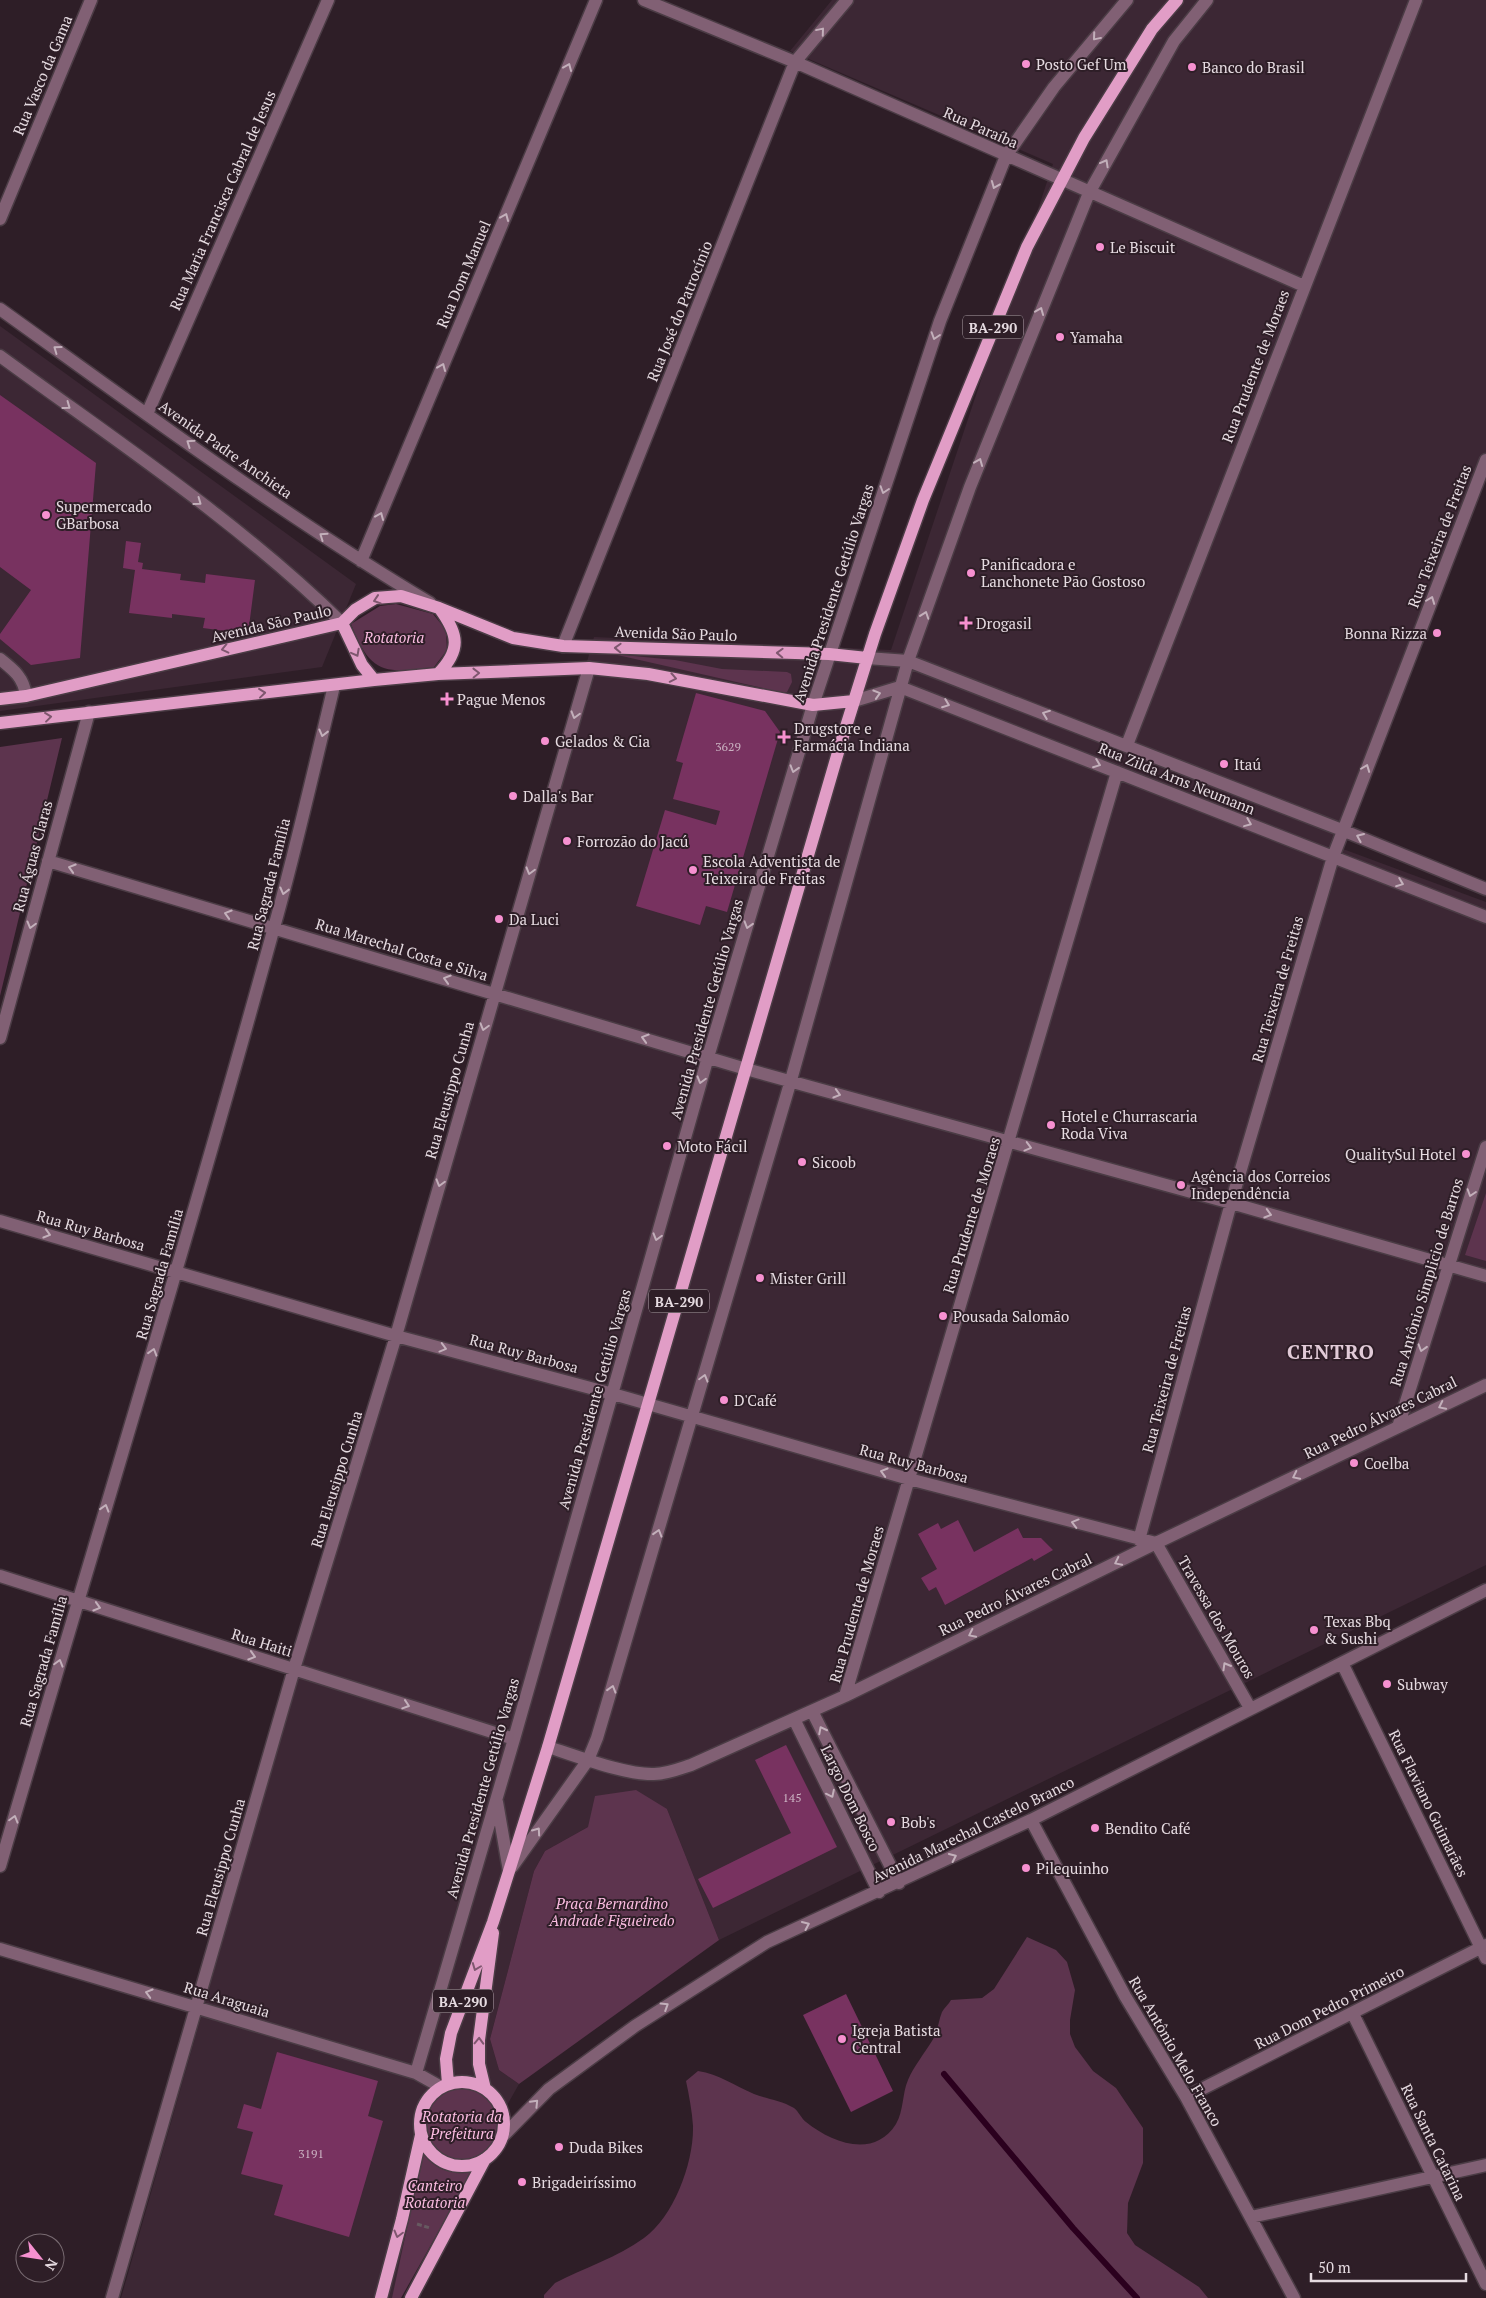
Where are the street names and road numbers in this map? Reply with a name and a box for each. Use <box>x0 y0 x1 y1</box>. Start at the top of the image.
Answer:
street label: Rua Vasco da Gama <box>8 11 77 138</box>
street label: Rua Maria Francisca Cabral de Jesus <box>164 87 280 313</box>
street label: Rua Paraíba <box>941 102 1022 152</box>
street label: Rua Dom Manuel <box>431 217 495 331</box>
street label: Rua José do Patrocínio <box>642 238 716 384</box>
street label: Rua Prudente de Moraes <box>1217 287 1293 445</box>
road number: BA-290 <box>963 316 1023 338</box>
street label: Avenida Padre Anchieta <box>155 395 297 503</box>
street label: Rua Teixeira de Freitas <box>1403 462 1475 610</box>
street label: Avenida Presidente Getúlio Vargas <box>788 481 878 705</box>
street label: Avenida São Paulo <box>209 599 333 647</box>
street label: Avenida São Paulo <box>614 621 738 645</box>
street label: Rua Zilda Arns Neumann <box>1096 737 1258 819</box>
street label: Rua Águas Claras <box>8 798 56 914</box>
street label: Rua Sagrada Família <box>242 815 294 952</box>
street label: Avenida Presidente Getúlio Vargas <box>665 896 747 1122</box>
street label: Rua Marechal Costa e Silva <box>313 913 491 985</box>
street label: Rua Teixeira de Freitas <box>1246 913 1308 1065</box>
street label: Rua Eleusippo Cunha <box>420 1018 478 1161</box>
street label: Rua Prudente de Moraes <box>938 1134 1004 1296</box>
street label: Rua Antônio Simplicio de Barros <box>1385 1176 1467 1388</box>
street label: Rua Ruy Barbosa <box>34 1205 148 1255</box>
street label: Rua Sagrada Família <box>131 1206 187 1342</box>
street label: Avenida Presidente Getúlio Vargas <box>553 1286 635 1512</box>
road number: BA-290 <box>649 1290 709 1312</box>
street label: Rua Teixeira de Freitas <box>1137 1303 1195 1455</box>
street label: Rua Ruy Barbosa <box>467 1329 581 1377</box>
street label: Rua Pedro Álvares Cabral <box>1300 1371 1460 1463</box>
street label: Rua Eleusippo Cunha <box>306 1408 366 1550</box>
street label: Rua Ruy Barbosa <box>857 1439 971 1487</box>
street label: Rua Prudente de Moraes <box>824 1523 888 1685</box>
street label: Rua Pedro Álvares Cabral <box>935 1548 1095 1640</box>
street label: Travessa dos Mouros <box>1174 1552 1260 1682</box>
street label: Rua Sagrada Família <box>15 1593 71 1729</box>
street label: Rua Haiti <box>229 1623 295 1661</box>
street label: Avenida Presidente Getúlio Vargas <box>441 1675 523 1901</box>
street label: Rua Flaviano Guimarães <box>1385 1726 1473 1880</box>
street label: Largo Dom Bosco <box>817 1742 885 1854</box>
street label: Avenida Marechal Castelo Branco <box>869 1771 1077 1887</box>
street label: Rua Eleusippo Cunha <box>191 1795 249 1938</box>
street label: Rua Dom Pedro Primeiro <box>1251 1961 1407 2053</box>
street label: Rua Antônio Melo Franco <box>1125 1972 1227 2130</box>
street label: Rua Araguaia <box>182 1976 273 2022</box>
road number: BA-290 <box>433 1990 493 2012</box>
street label: Rua Santa Catarina <box>1397 2080 1471 2204</box>

